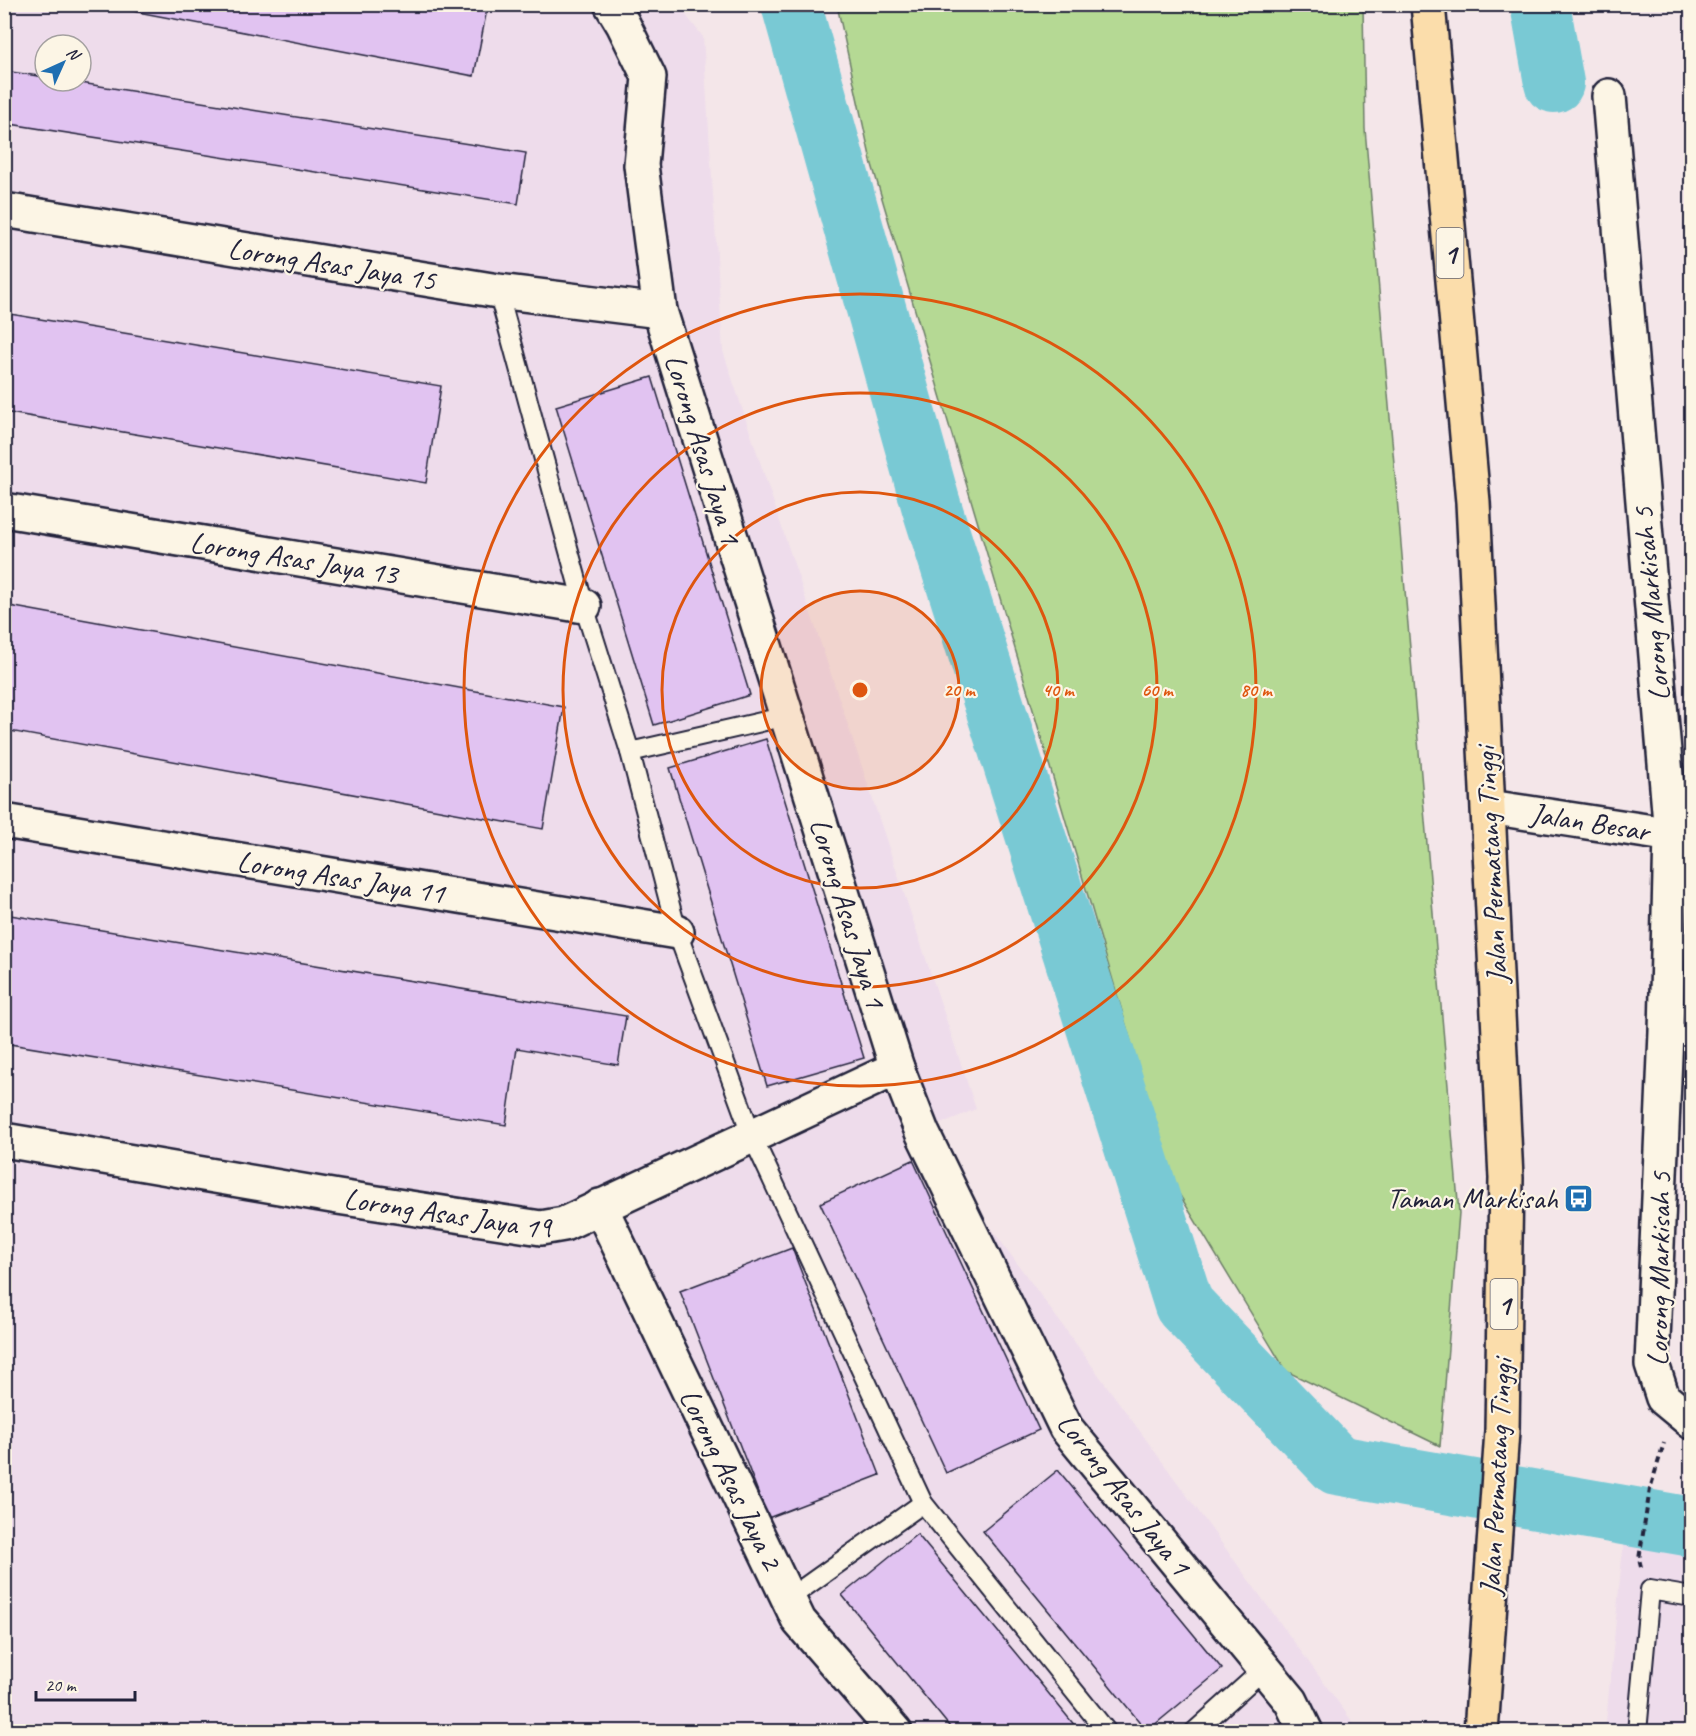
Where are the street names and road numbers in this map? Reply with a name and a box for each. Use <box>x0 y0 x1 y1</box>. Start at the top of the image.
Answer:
road number: 1 <box>1436 228 1464 278</box>
street label: Lorong Asas Jaya 15 <box>226 229 440 299</box>
street label: Lorong Asas Jaya 1 <box>656 350 750 550</box>
street label: Lorong Markisah 5 <box>1623 504 1678 702</box>
street label: Lorong Asas Jaya 13 <box>188 523 403 594</box>
street label: Jalan Permatang Tinggi <box>1466 742 1516 986</box>
street label: Jalan Besar <box>1526 794 1655 851</box>
street label: Lorong Asas Jaya 1 <box>801 814 895 1014</box>
street label: Lorong Asas Jaya 11 <box>235 842 449 912</box>
street label: Lorong Markisah 5 <box>1638 1170 1680 1367</box>
street label: Lorong Asas Jaya 19 <box>341 1179 557 1247</box>
road number: 1 <box>1490 1279 1518 1329</box>
street label: Jalan Permatang Tinggi <box>1471 1354 1521 1598</box>
street label: Lorong Asas Jaya 2 <box>671 1383 792 1578</box>
street label: Lorong Asas Jaya 1 <box>1049 1405 1200 1584</box>

